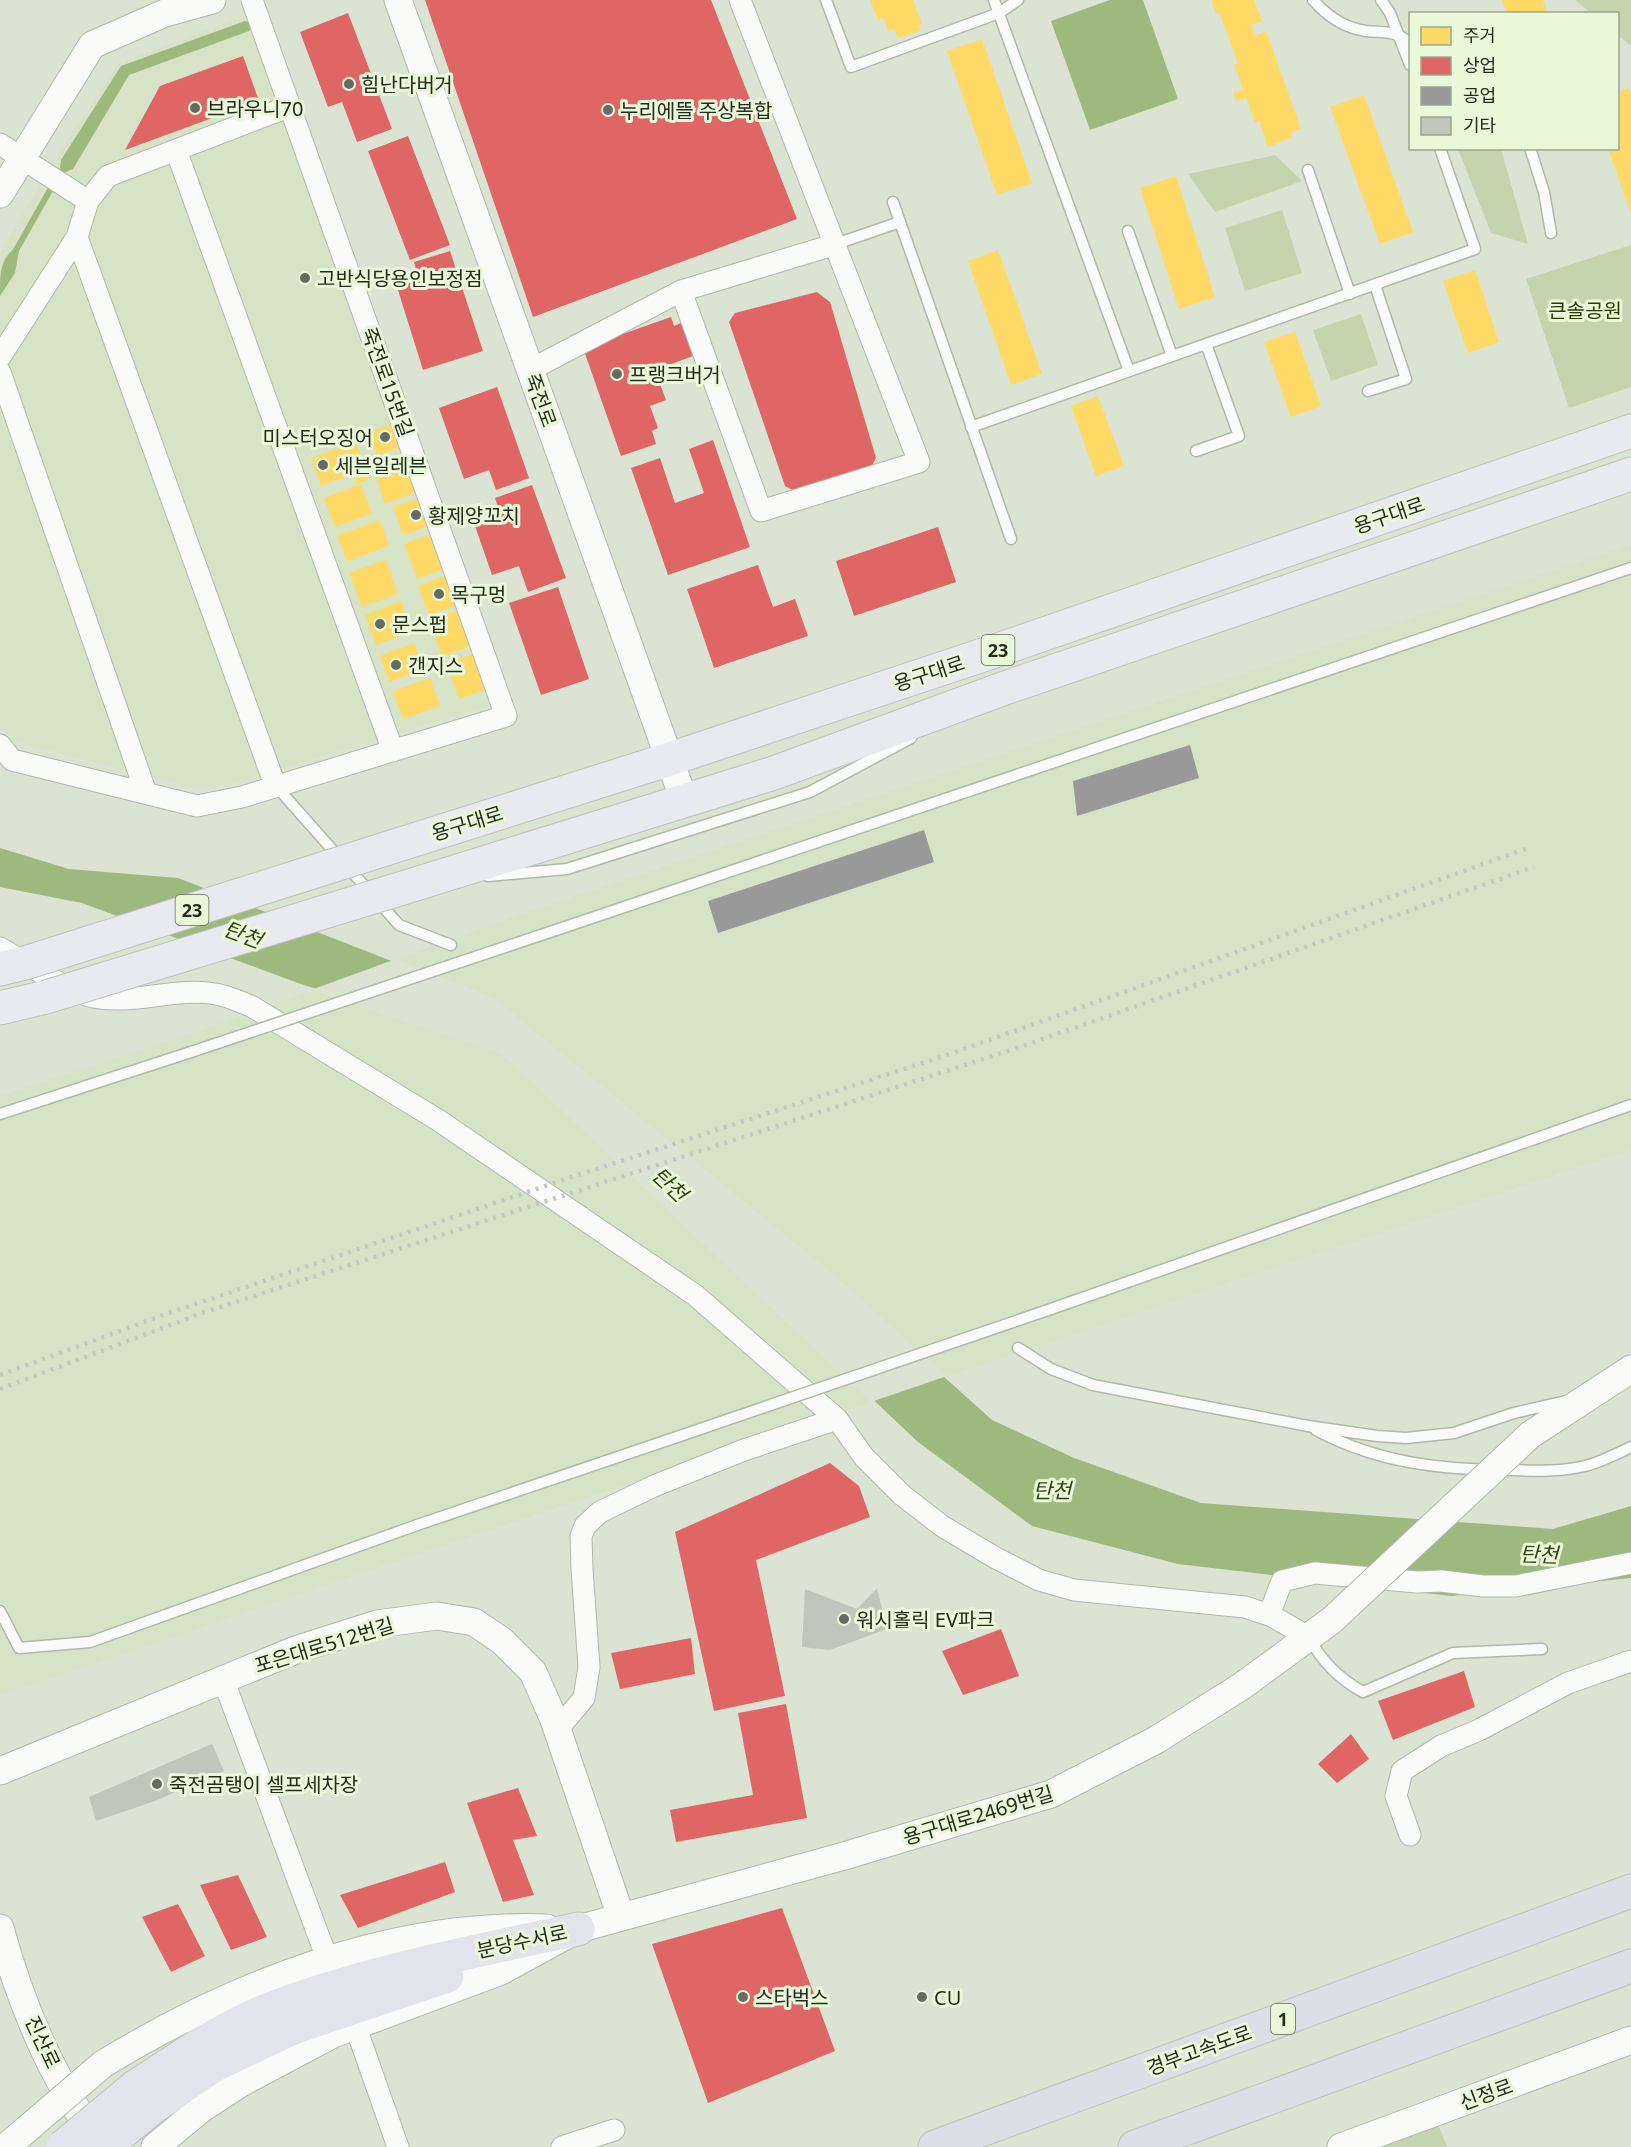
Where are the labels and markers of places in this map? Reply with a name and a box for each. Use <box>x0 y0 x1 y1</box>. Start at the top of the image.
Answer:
place label: 힘난다버거 <box>361 71 453 98</box>
marker: 힘난다버거 <box>342 77 356 91</box>
place label: 브라우니70 <box>207 95 303 122</box>
place label: 누리에뜰 주상복합 <box>620 97 772 124</box>
marker: 브라우니70 <box>188 101 202 115</box>
marker: 누리에뜰 주상복합 <box>601 103 615 117</box>
place label: 고반식당용인보정점 <box>317 265 483 292</box>
marker: 고반식당용인보정점 <box>298 271 312 285</box>
place label: 프랭크버거 <box>629 361 721 388</box>
marker: 프랭크버거 <box>610 367 624 381</box>
place label: 미스터오징어 <box>263 424 373 451</box>
marker: 미스터오징어 <box>378 430 392 444</box>
place label: 세븐일레븐 <box>335 452 427 479</box>
marker: 세븐일레븐 <box>316 458 330 472</box>
place label: 황제양꼬치 <box>428 502 520 529</box>
marker: 황제양꼬치 <box>409 508 423 522</box>
place label: 목구멍 <box>451 581 506 608</box>
marker: 목구멍 <box>432 587 446 601</box>
place label: 문스펍 <box>392 611 447 638</box>
marker: 문스펍 <box>373 617 387 631</box>
place label: 갠지스 <box>408 652 463 679</box>
marker: 갠지스 <box>389 658 403 672</box>
place label: 워시홀릭 EV파크 <box>856 1606 995 1633</box>
marker: 워시홀릭 EV파크 <box>837 1612 851 1626</box>
place label: 죽전곰탱이 셀프세차장 <box>169 1771 358 1798</box>
marker: 죽전곰탱이 셀프세차장 <box>150 1777 164 1791</box>
place label: 스타벅스 <box>755 1984 829 2011</box>
place label: CU <box>934 1984 961 2011</box>
marker: 스타벅스 <box>736 1990 750 2004</box>
marker: CU <box>915 1990 929 2004</box>

